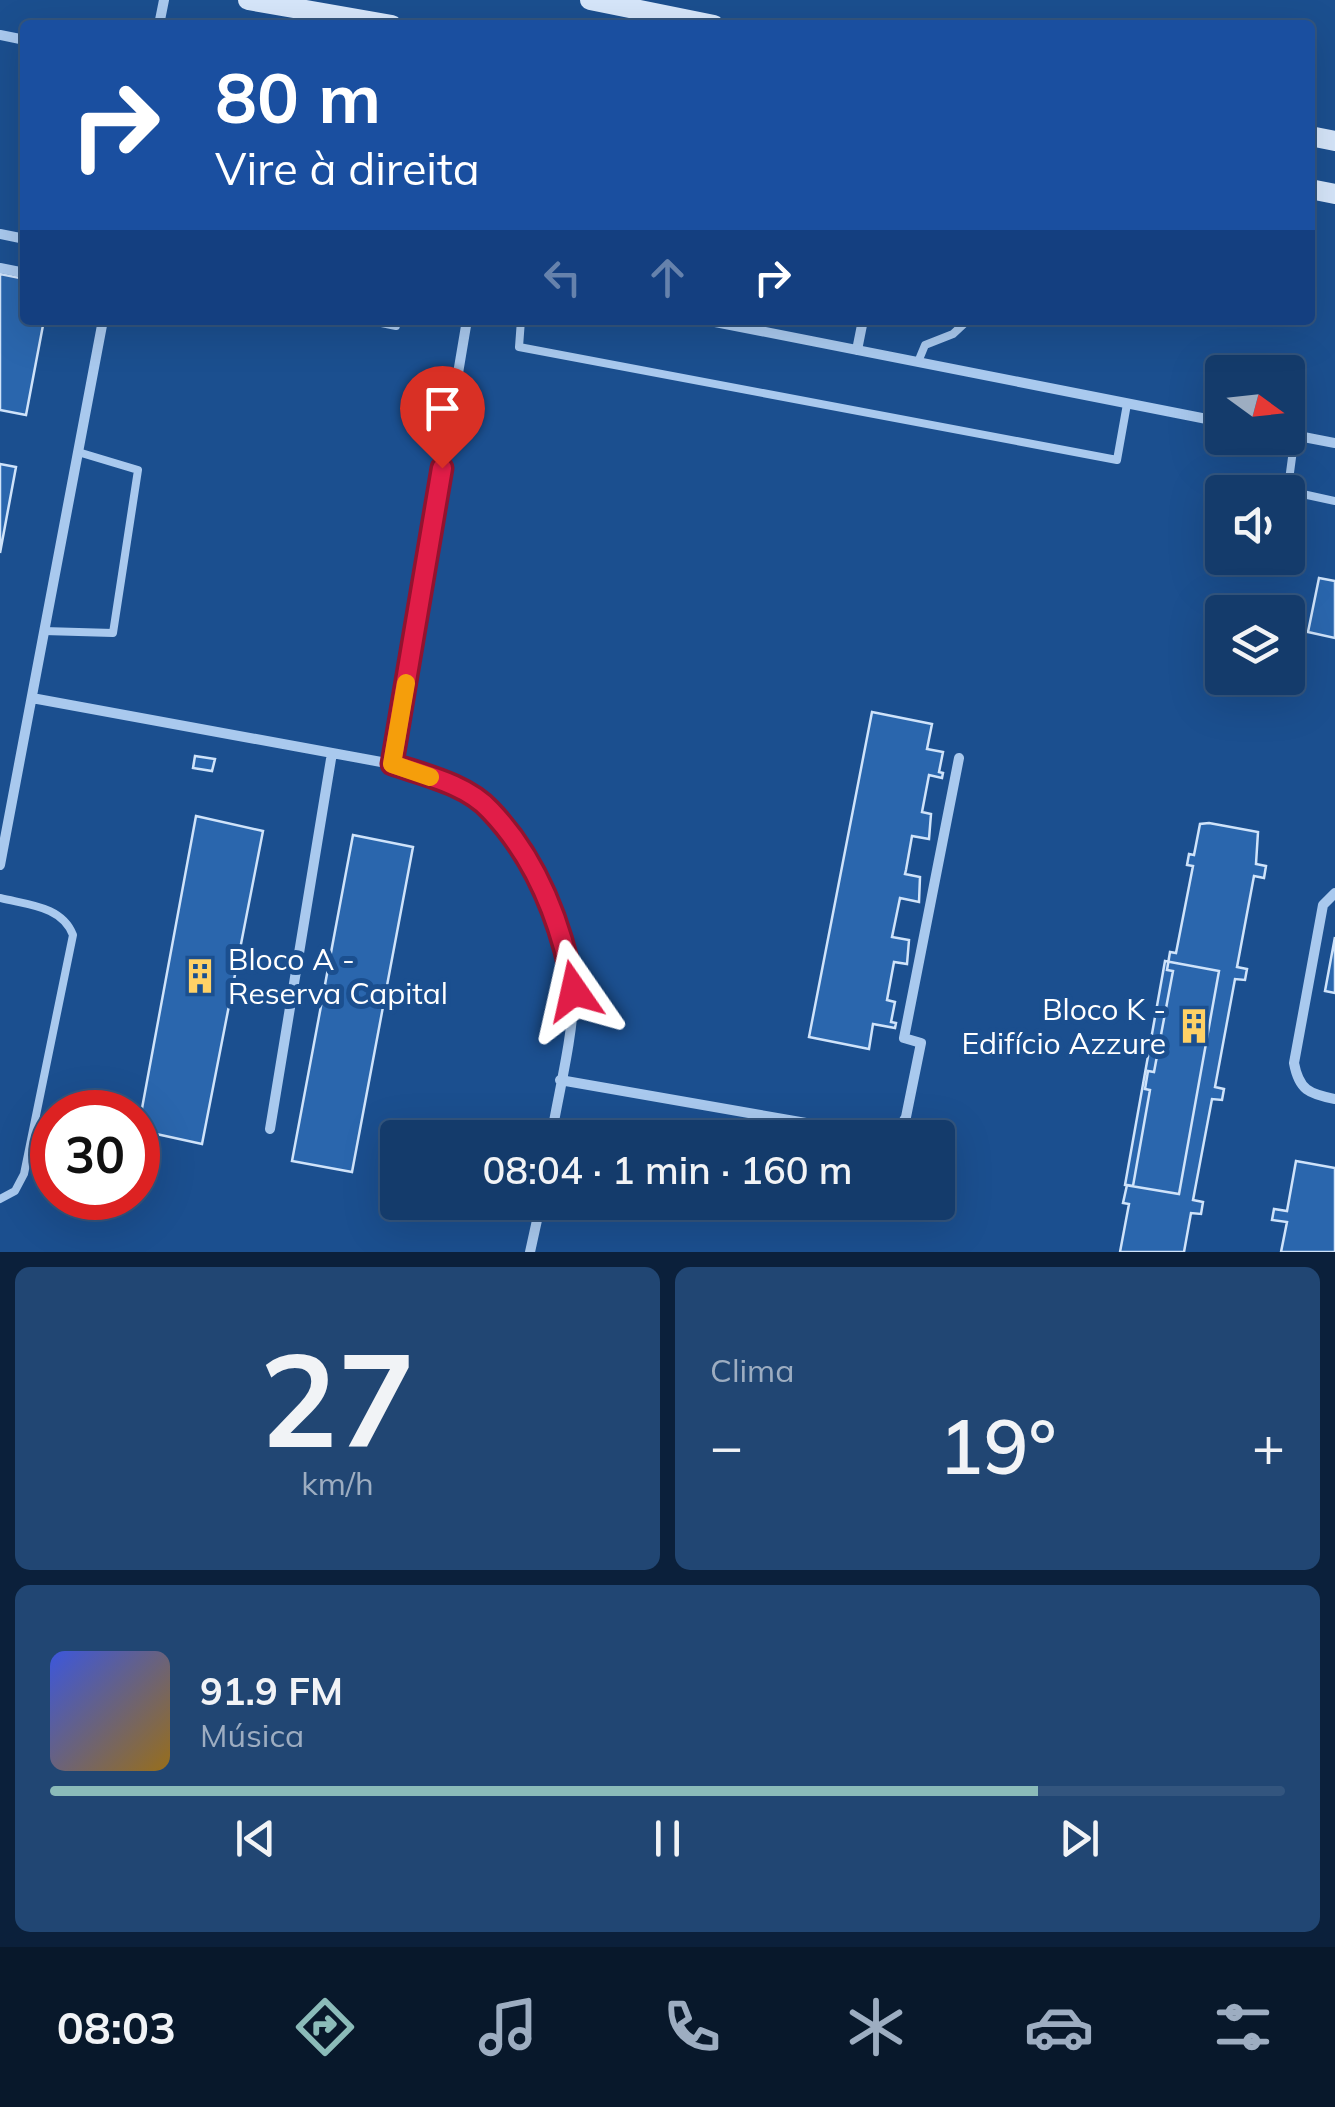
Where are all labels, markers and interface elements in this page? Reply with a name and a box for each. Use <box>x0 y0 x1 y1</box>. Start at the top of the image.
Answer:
text: 80 m <box>215 53 381 141</box>
icon: right <box>50 60 180 190</box>
text: Vire à direita <box>215 140 480 196</box>
icon: left <box>535 250 590 305</box>
icon: ahead <box>640 250 695 305</box>
icon: right <box>745 250 800 305</box>
north arrow <box>1205 355 1305 455</box>
map controls <box>1205 355 1305 695</box>
pin <box>400 366 485 469</box>
icon: arrive <box>415 381 470 436</box>
button: sound <box>1205 475 1305 575</box>
button: layers <box>1205 595 1305 695</box>
position arrow <box>522 939 626 1043</box>
place label: Bloco A - Reserva Capital <box>228 940 448 1012</box>
building icon: Bloco A - Reserva Capital <box>181 957 219 995</box>
place label: Bloco K - Edifício Azzure <box>962 990 1166 1062</box>
building icon: Bloco K - Edifício Azzure <box>1175 1007 1213 1045</box>
speed limit sign: 30 <box>30 1090 160 1220</box>
text: 08:04 · 1 min · 160 m <box>482 1146 853 1194</box>
text: 27 <box>259 1316 416 1480</box>
text: Clima <box>710 1350 794 1390</box>
text: 19° <box>938 1399 1057 1493</box>
text: − <box>710 1411 743 1480</box>
text: + <box>1252 1411 1285 1480</box>
text: km/h <box>301 1463 374 1503</box>
text: 91.9 FM <box>200 1667 343 1715</box>
text: Música <box>200 1715 304 1755</box>
icon: previous <box>228 1811 283 1866</box>
icon: pause <box>640 1811 695 1866</box>
icon: next <box>1052 1811 1107 1866</box>
icon: directions <box>290 1992 360 2062</box>
icon: music <box>473 1992 543 2062</box>
icon: phone <box>657 1992 727 2062</box>
icon: climate <box>841 1992 911 2062</box>
icon: car <box>1024 1992 1094 2062</box>
icon: filters <box>1208 1992 1278 2062</box>
text: 08:03 <box>57 1999 176 2055</box>

